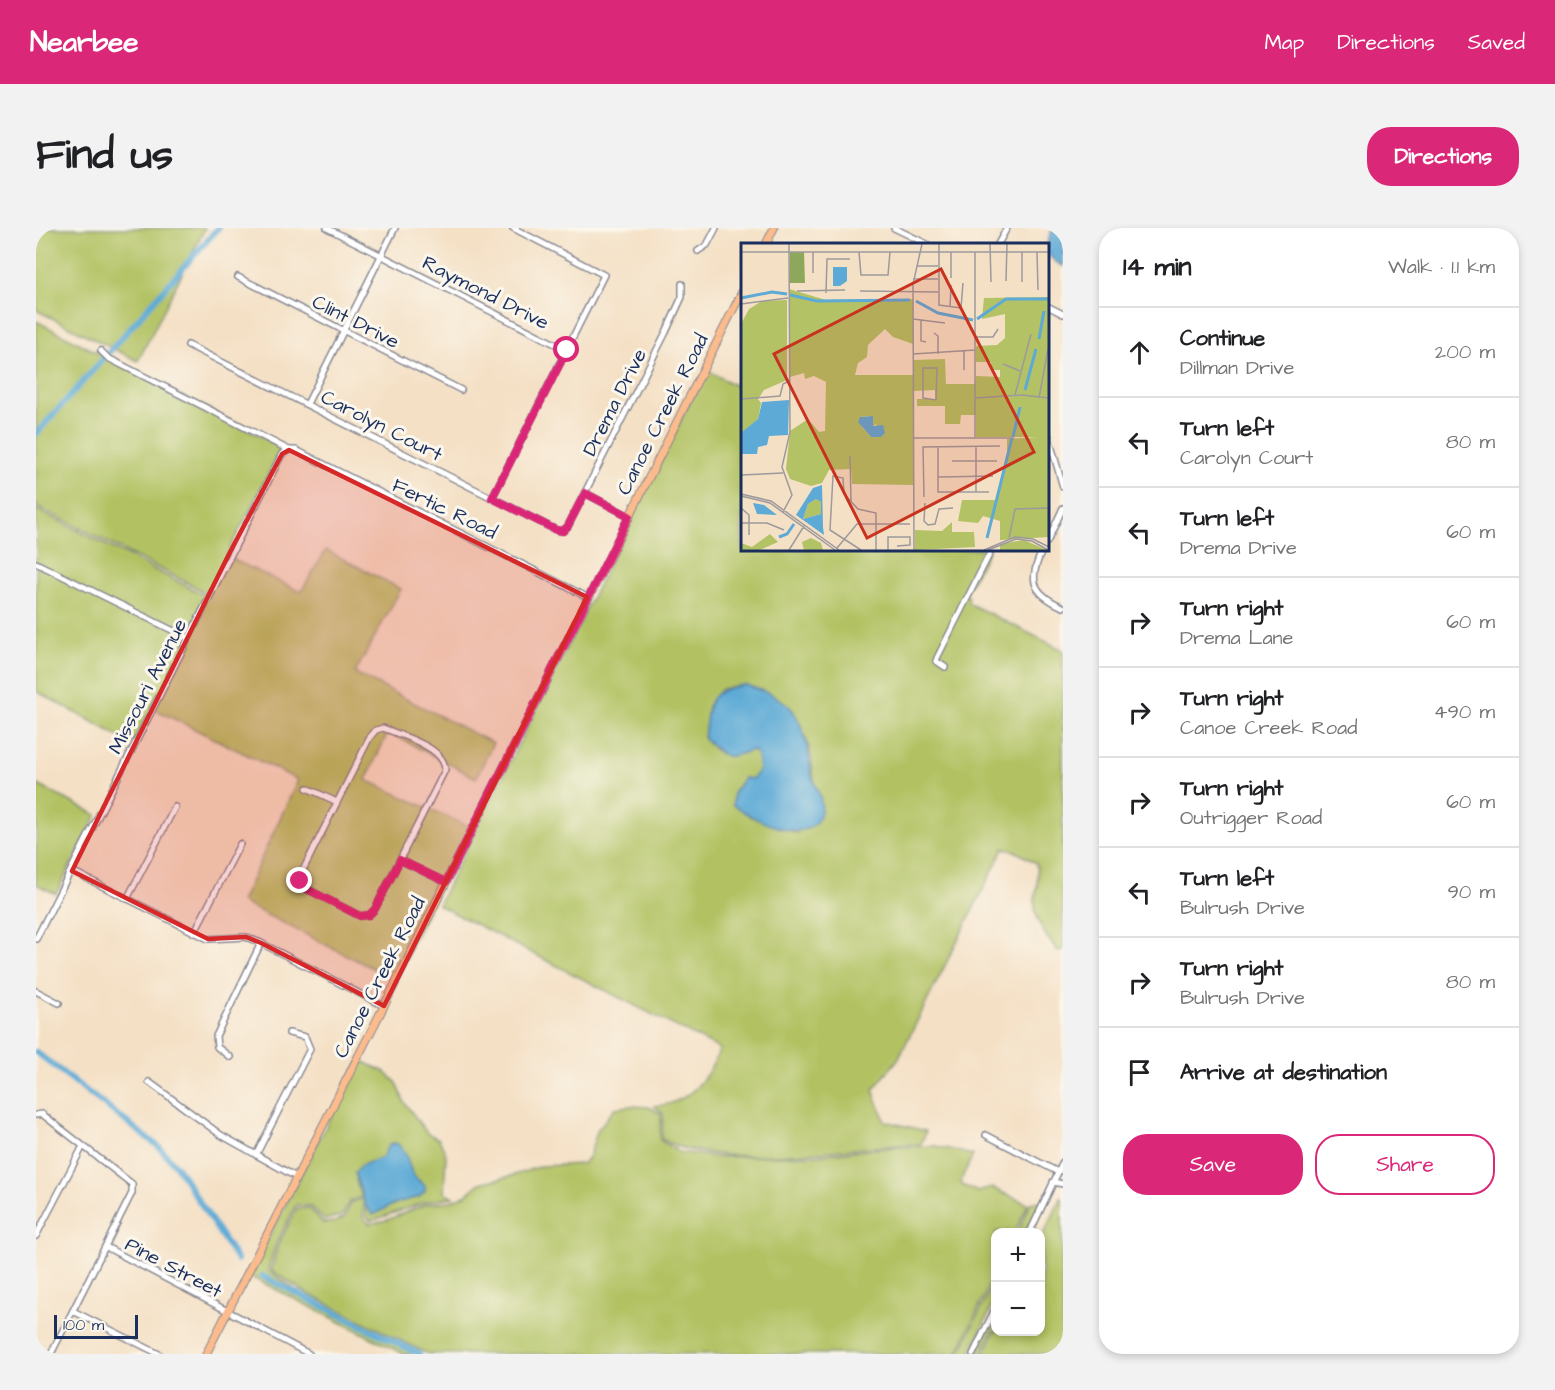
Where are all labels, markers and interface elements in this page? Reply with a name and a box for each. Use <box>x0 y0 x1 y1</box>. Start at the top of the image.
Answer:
text: Nearbee <box>30 23 138 62</box>
text: Map <box>1264 28 1304 57</box>
text: Directions <box>1337 28 1435 57</box>
text: Saved <box>1468 28 1525 57</box>
text: Find us <box>36 127 173 185</box>
button: Directions <box>1367 127 1519 186</box>
inset map <box>741 243 1048 550</box>
street label: Raymond Drive <box>417 249 554 338</box>
text: 14 min <box>1123 249 1192 285</box>
text: Walk · 1.1 km <box>1388 253 1495 281</box>
street label: Clint Drive <box>307 288 404 356</box>
text: Continue <box>1180 323 1265 354</box>
street label: Canoe Creek Road <box>610 329 716 500</box>
route start <box>553 336 579 362</box>
icon: ahead <box>1123 336 1156 369</box>
text: 200 m <box>1435 338 1495 366</box>
street label: Drema Drive <box>576 344 654 461</box>
text: Dillman Drive <box>1180 354 1294 382</box>
street label: Carolyn Court <box>315 383 447 470</box>
text: Turn left <box>1180 413 1274 444</box>
icon: left <box>1123 426 1156 459</box>
text: 80 m <box>1446 428 1495 456</box>
text: Carolyn Court <box>1180 444 1313 472</box>
street label: Fertic Road <box>387 471 502 546</box>
text: Turn left <box>1180 503 1274 534</box>
icon: left <box>1123 516 1156 549</box>
text: 60 m <box>1446 518 1495 546</box>
text: Drema Drive <box>1180 534 1297 562</box>
text: Turn right <box>1180 593 1283 624</box>
icon: right <box>1123 606 1156 639</box>
text: 60 m <box>1446 608 1495 636</box>
street label: Missouri Avenue <box>102 614 194 759</box>
text: Drema Lane <box>1180 624 1293 652</box>
text: Turn right <box>1180 683 1283 714</box>
icon: right <box>1123 696 1156 729</box>
text: 490 m <box>1434 698 1495 726</box>
text: Canoe Creek Road <box>1180 714 1357 742</box>
text: Turn right <box>1180 773 1283 804</box>
icon: right <box>1123 786 1156 819</box>
text: 60 m <box>1446 788 1495 816</box>
text: Outrigger Road <box>1180 804 1322 832</box>
text: Turn left <box>1180 863 1274 894</box>
route end <box>286 867 312 893</box>
icon: left <box>1123 876 1156 909</box>
text: 90 m <box>1447 878 1495 906</box>
street label: Canoe Creek Road <box>327 892 433 1063</box>
text: Bulrush Drive <box>1180 894 1305 922</box>
text: Turn right <box>1180 953 1283 984</box>
icon: right <box>1123 966 1156 999</box>
text: 80 m <box>1446 968 1495 996</box>
text: Bulrush Drive <box>1180 984 1305 1012</box>
icon: arrive <box>1123 1056 1156 1089</box>
text: Arrive at destination <box>1180 1057 1387 1088</box>
button: Save <box>1123 1134 1303 1195</box>
button: Share <box>1315 1134 1495 1195</box>
map controls <box>991 1228 1045 1336</box>
button: + <box>991 1228 1045 1282</box>
street label: Pine Street <box>120 1231 227 1305</box>
button: − <box>991 1282 1045 1336</box>
scale bar <box>54 1312 138 1340</box>
text: 100 m <box>63 1314 104 1336</box>

